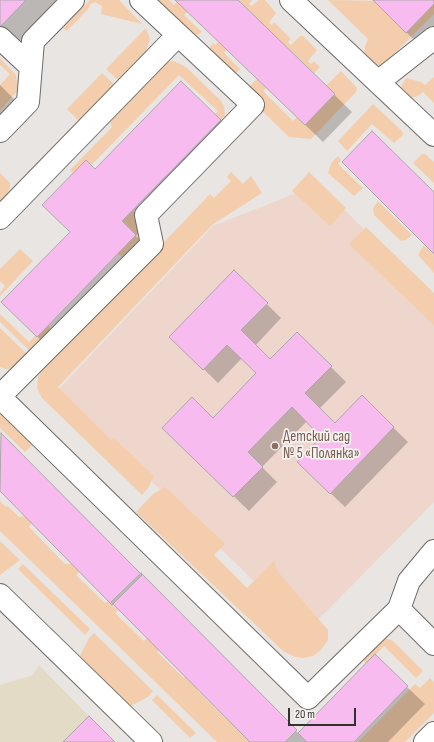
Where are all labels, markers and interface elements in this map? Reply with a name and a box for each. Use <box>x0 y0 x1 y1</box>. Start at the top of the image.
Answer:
place label: Детский сад № 5 «Полянка» <box>283 428 360 463</box>
marker: Детский сад № 5 «Полянка» <box>270 441 280 451</box>
scale bar <box>290 700 358 726</box>
text: 20 m <box>295 707 315 722</box>

